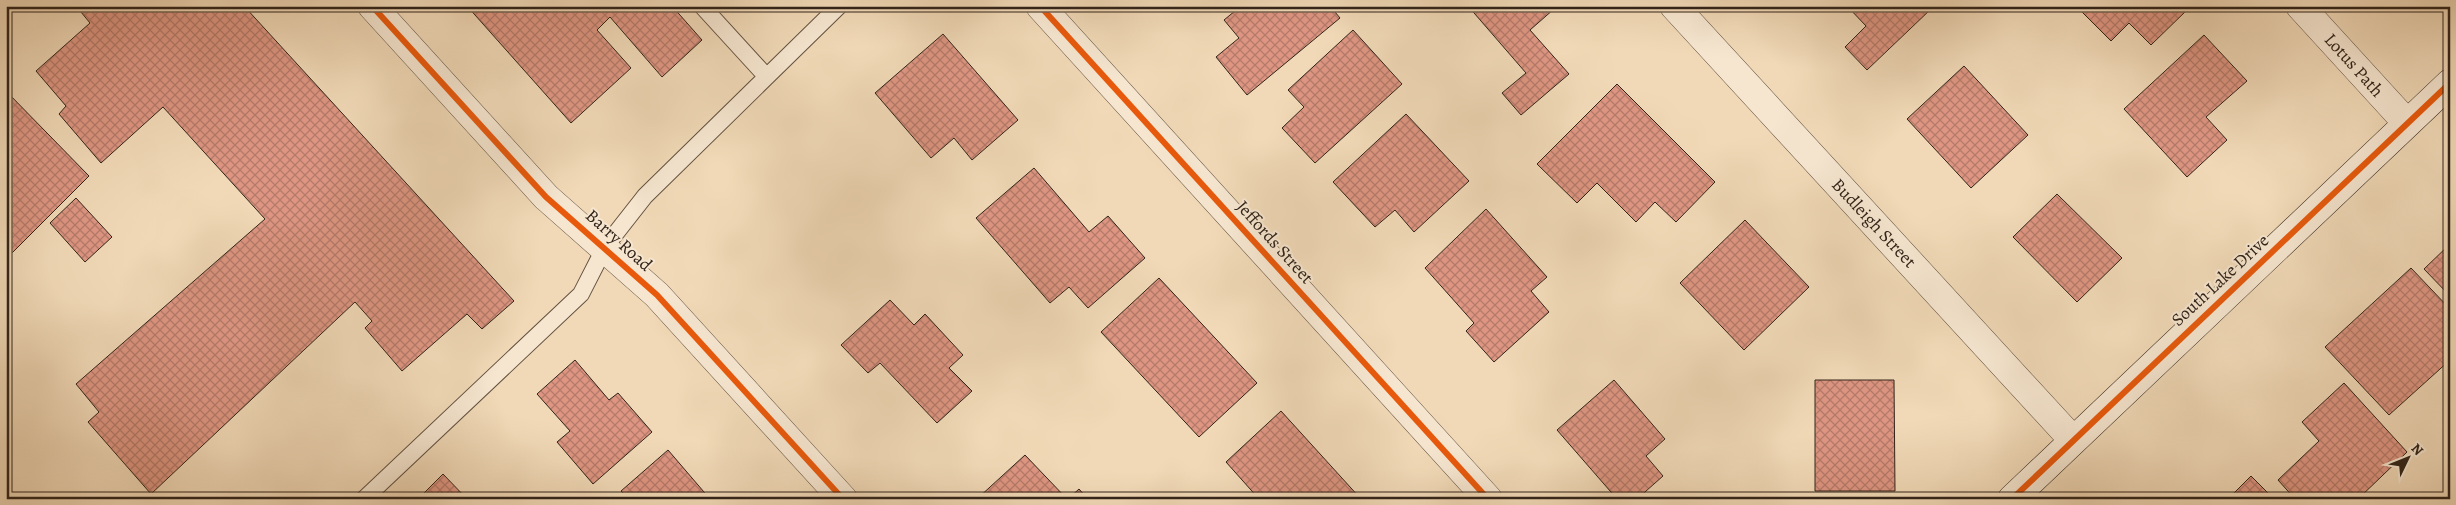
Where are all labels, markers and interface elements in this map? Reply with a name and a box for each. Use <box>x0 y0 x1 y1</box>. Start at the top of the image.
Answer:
street label: Lotus Path <box>2319 28 2389 102</box>
street label: Budleigh Street <box>1826 173 1922 273</box>
street label: Jeffords Street <box>1231 195 1319 289</box>
street label: Barry Road <box>580 204 658 277</box>
street label: South Lake Drive <box>2166 229 2274 331</box>
north arrow <box>2384 432 2434 482</box>
text: N <box>2407 439 2428 460</box>

